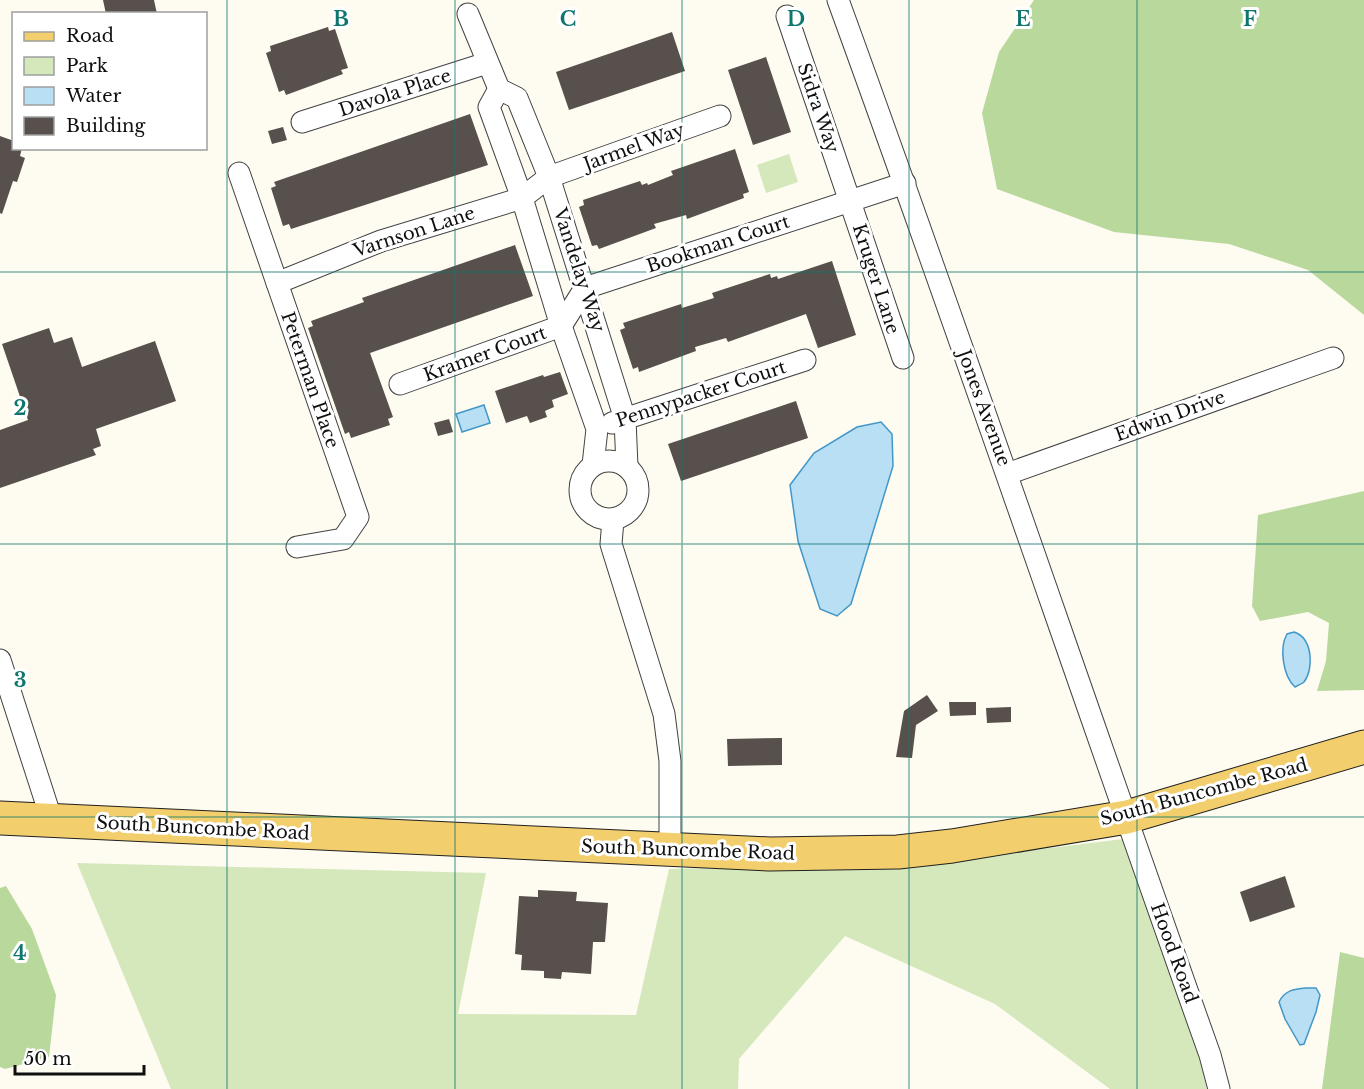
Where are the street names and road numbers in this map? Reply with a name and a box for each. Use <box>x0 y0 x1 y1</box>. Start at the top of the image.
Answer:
street label: Sidra Way <box>792 60 844 156</box>
street label: Davola Place <box>336 65 454 121</box>
street label: Jarmel Way <box>579 118 688 176</box>
street label: Varnson Lane <box>349 202 478 262</box>
street label: Vandelay Way <box>548 204 610 335</box>
street label: Bookman Court <box>644 210 792 277</box>
street label: Kruger Lane <box>848 221 904 337</box>
street label: Peterman Place <box>276 309 344 451</box>
street label: Kramer Court <box>421 322 550 386</box>
street label: Jones Avenue <box>952 345 1015 469</box>
street label: Pennypacker Court <box>613 356 789 432</box>
street label: Edwin Drive <box>1112 386 1228 446</box>
street label: South Buncombe Road <box>1098 754 1310 830</box>
street label: South Buncombe Road <box>96 811 310 845</box>
street label: South Buncombe Road <box>581 835 795 865</box>
street label: Hood Road <box>1146 900 1202 1006</box>

